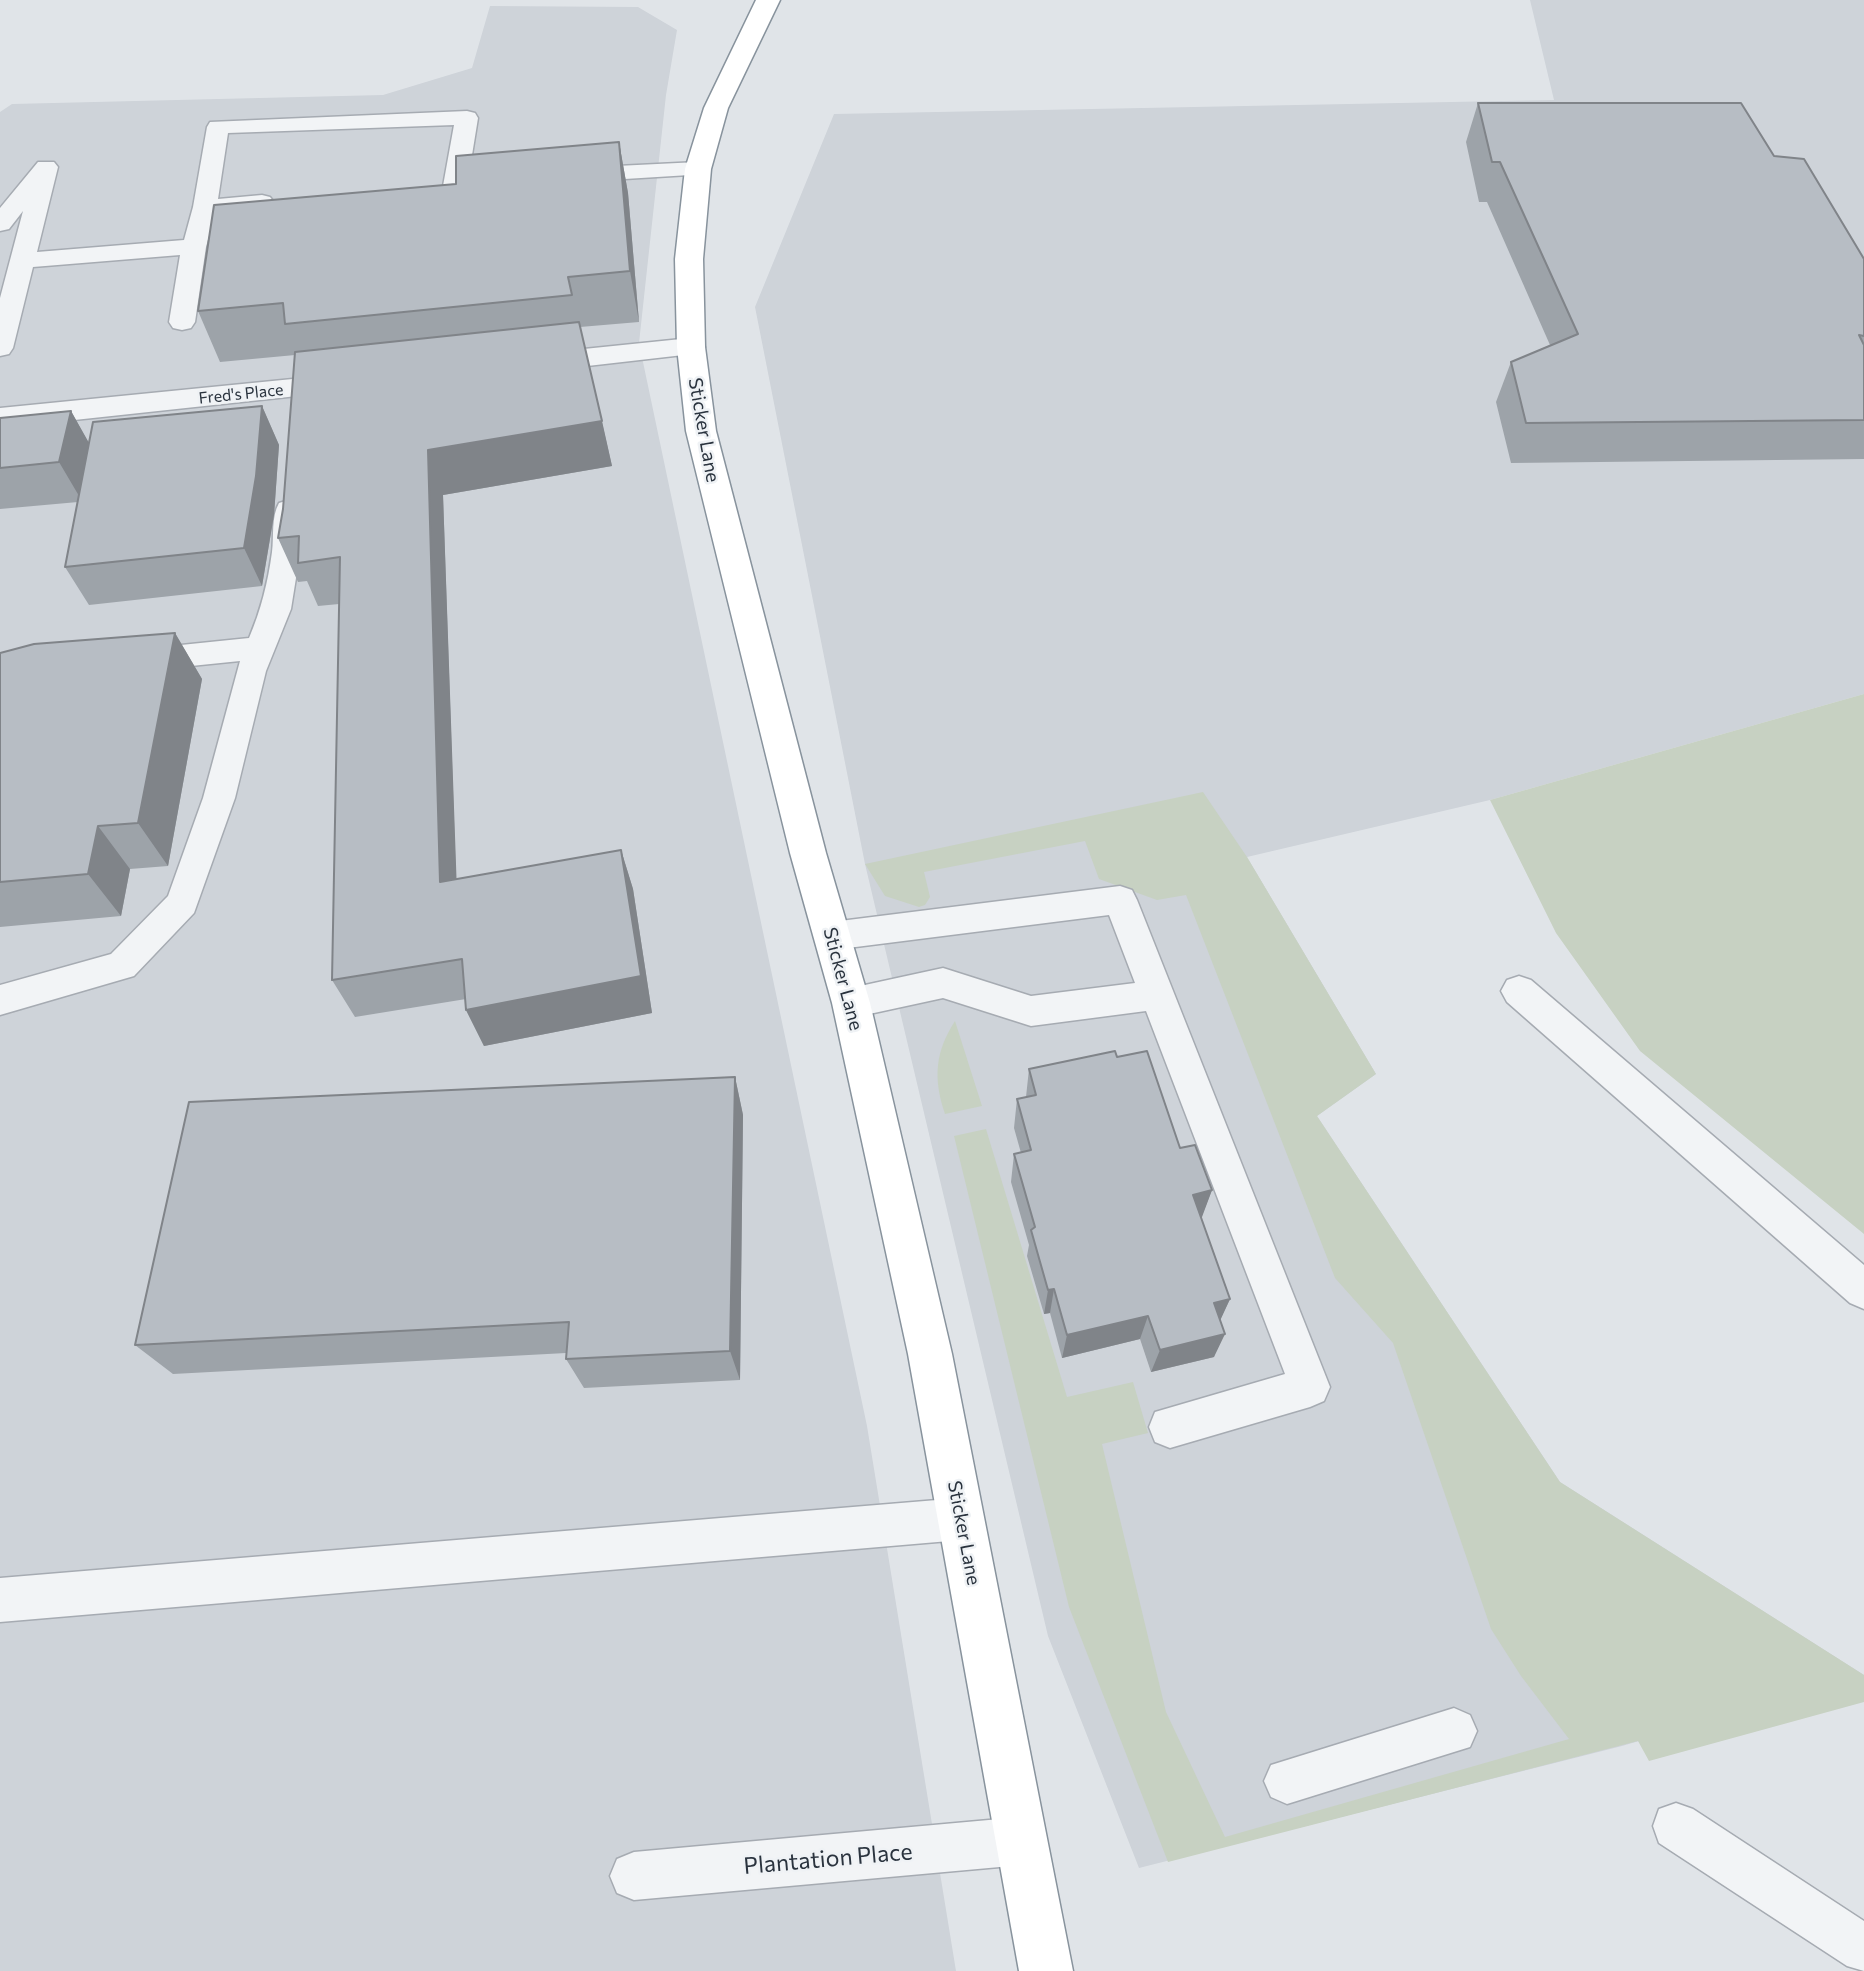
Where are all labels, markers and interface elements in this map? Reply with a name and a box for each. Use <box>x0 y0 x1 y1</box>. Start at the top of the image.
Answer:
street label: Sticker Lane <box>684 376 724 484</box>
street label: Fred's Place <box>198 380 284 408</box>
street label: Sticker Lane <box>818 925 868 1033</box>
street label: Sticker Lane <box>943 1479 985 1587</box>
street label: Plantation Place <box>742 1838 914 1880</box>

